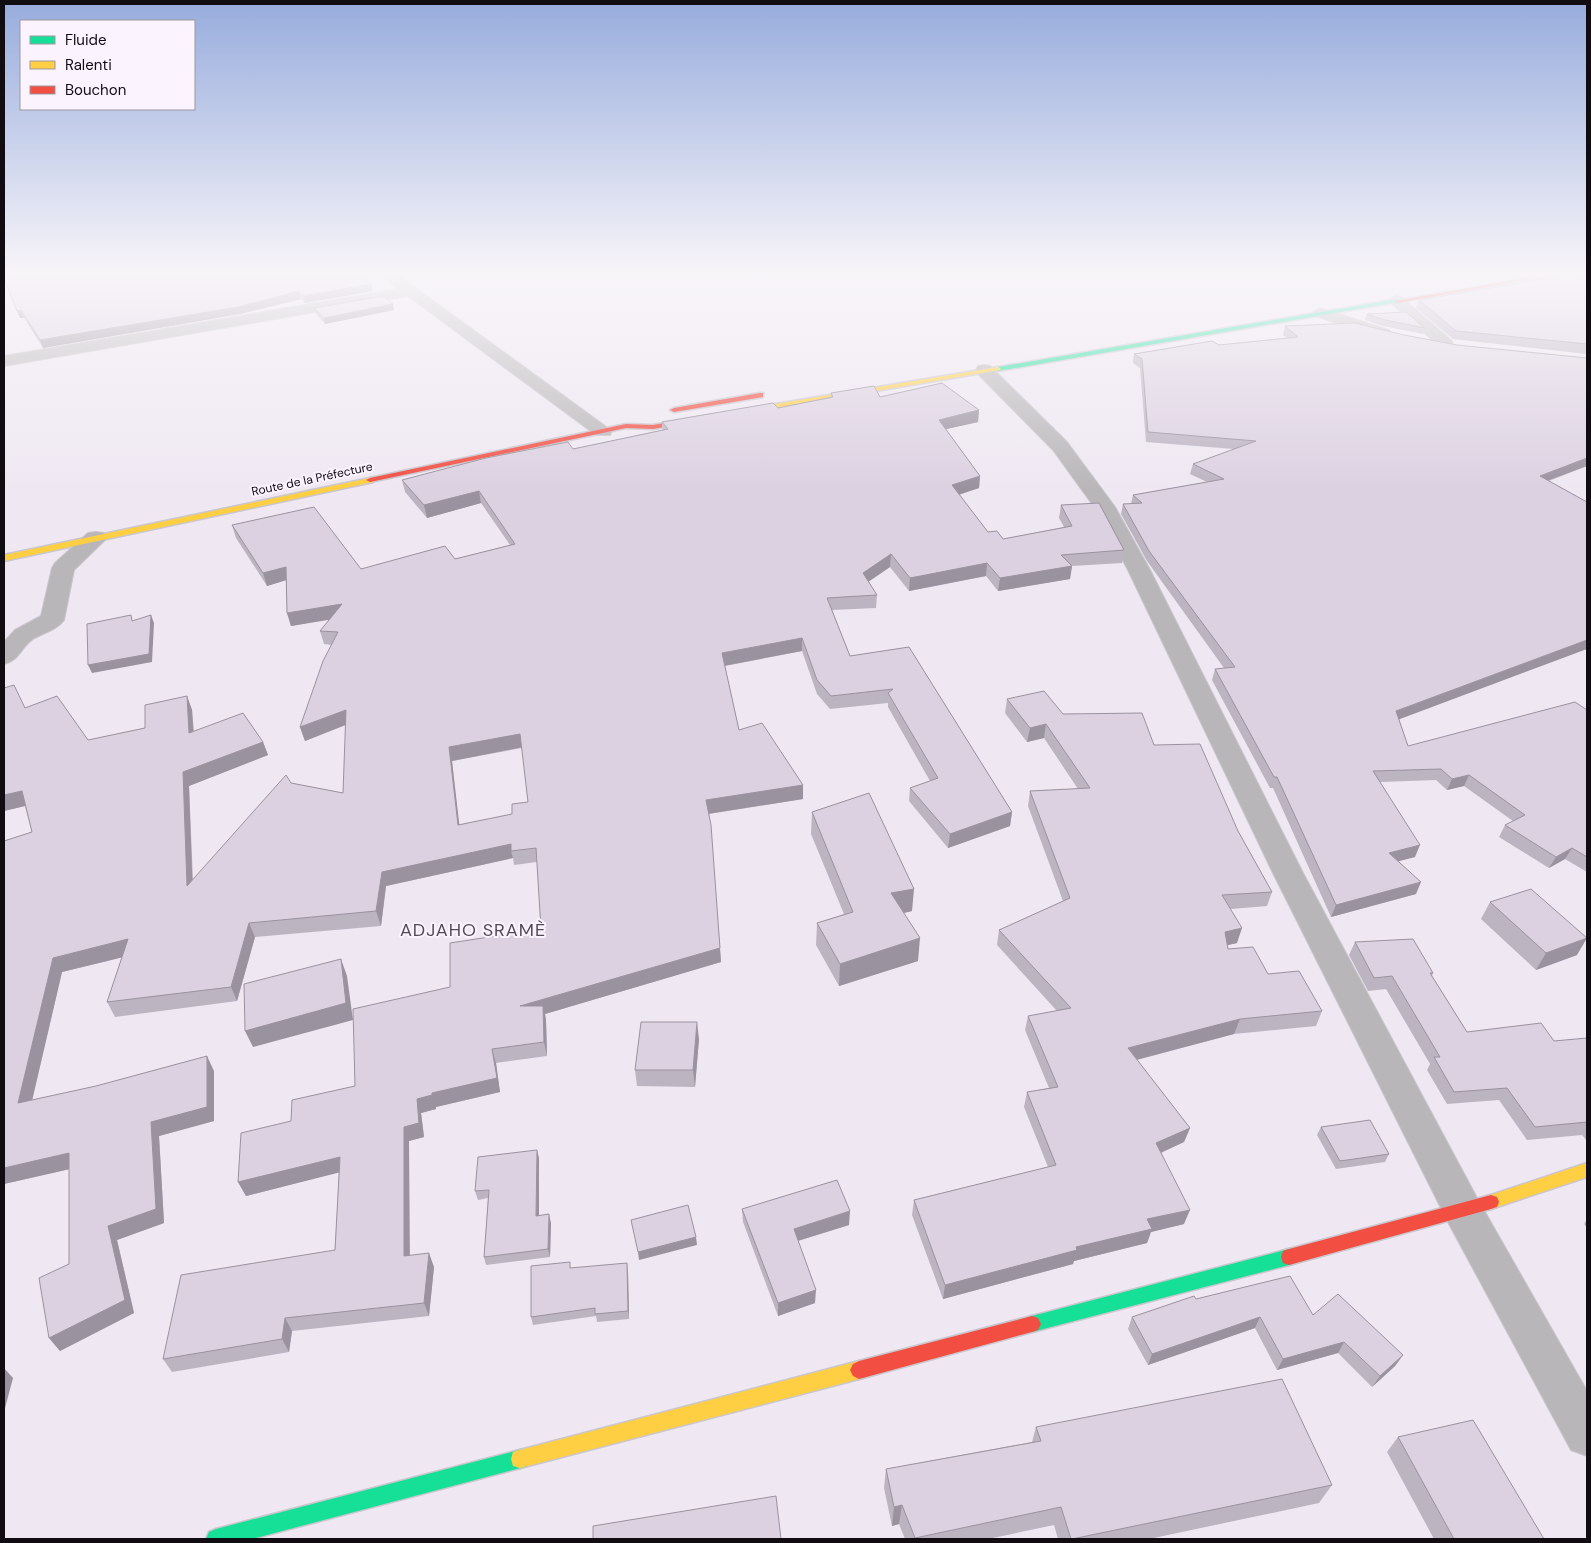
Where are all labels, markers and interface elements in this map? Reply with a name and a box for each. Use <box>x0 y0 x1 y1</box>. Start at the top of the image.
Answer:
legend <box>20 20 195 110</box>
text: Fluide <box>65 30 107 50</box>
text: Ralenti <box>65 55 112 75</box>
text: Bouchon <box>65 80 126 100</box>
street label: Route de la Préfecture <box>250 458 374 500</box>
district label: ADJAHO SRAMÈ <box>400 918 546 942</box>

